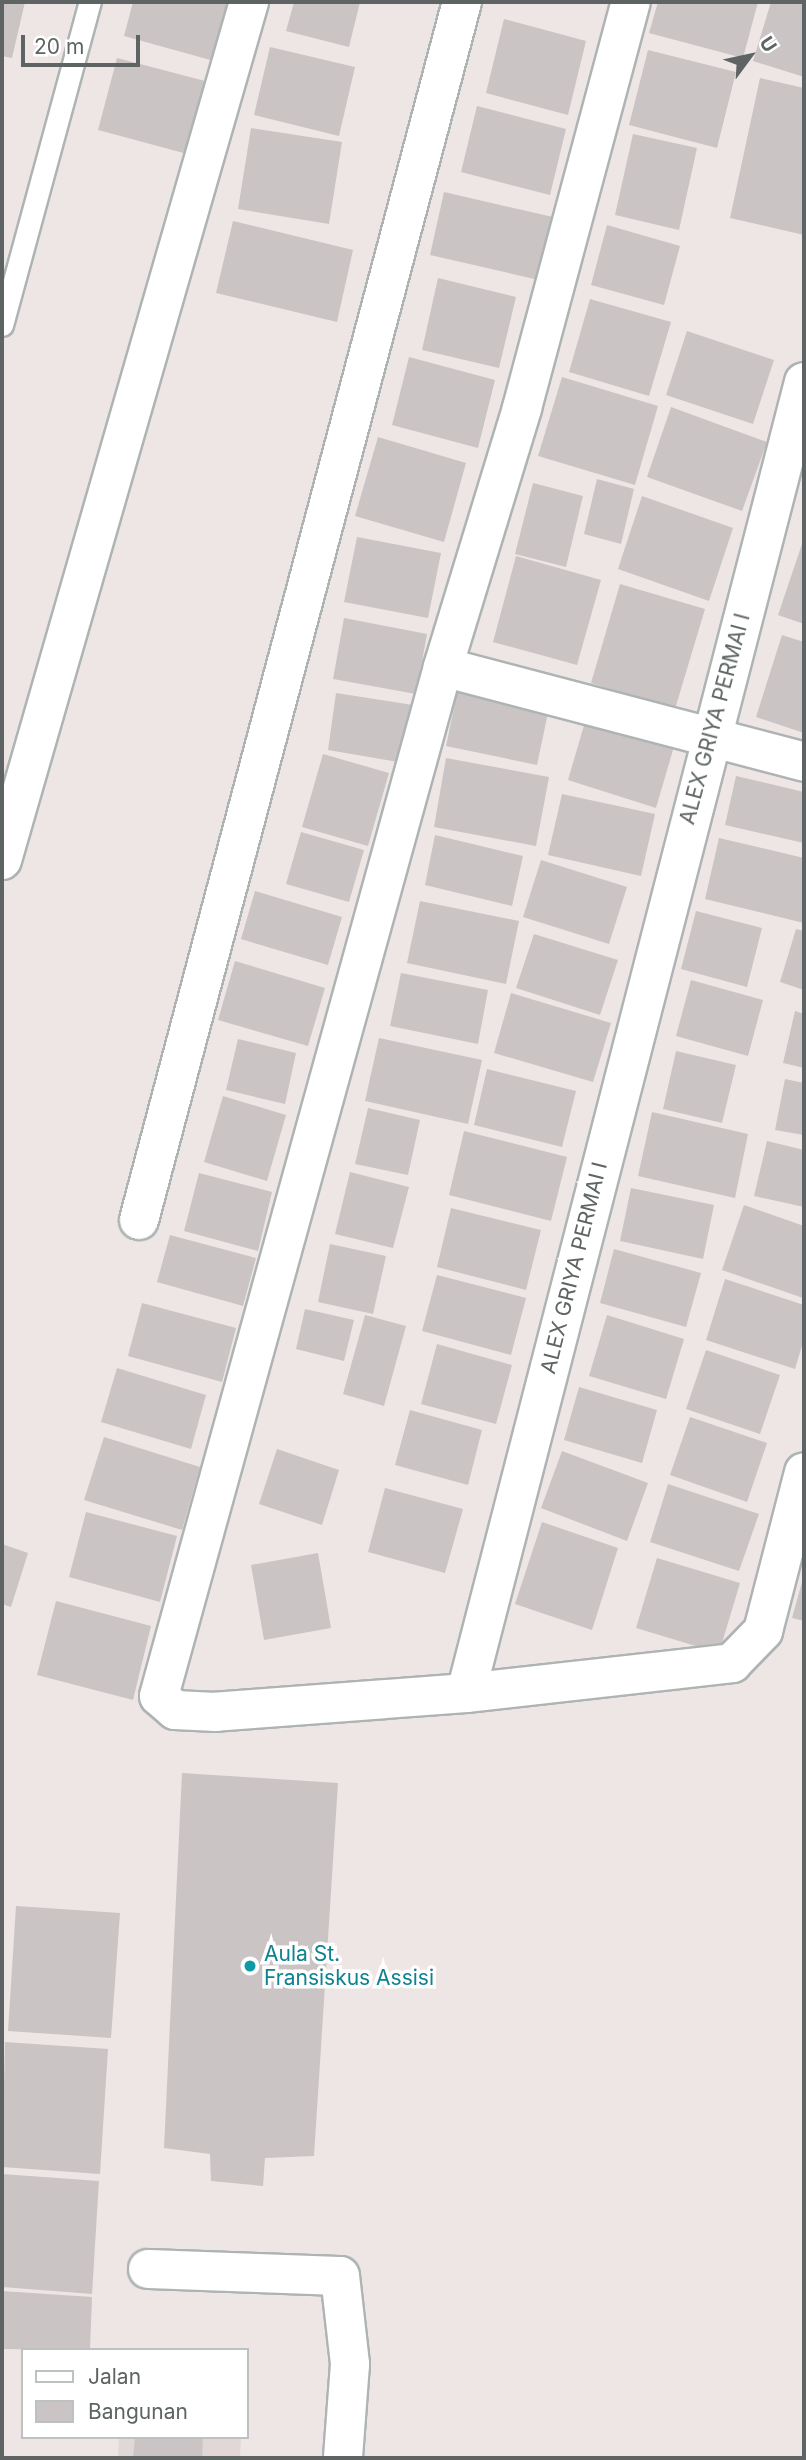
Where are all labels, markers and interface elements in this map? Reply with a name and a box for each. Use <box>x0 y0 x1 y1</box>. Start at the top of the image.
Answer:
scale bar <box>24 21 144 65</box>
north arrow <box>715 21 785 91</box>
text: U <box>755 32 781 56</box>
text: 20 m <box>34 34 84 59</box>
street label: ALEX GRIYA PERMAI I <box>675 611 755 827</box>
street label: ALEX GRIYA PERMAI I <box>535 1160 613 1376</box>
place label: Aula St. Fransiskus Assisi <box>264 1941 434 1991</box>
marker: Aula St. Fransiskus Assisi <box>242 1958 258 1974</box>
legend <box>21 2348 248 2439</box>
text: Jalan <box>88 2364 141 2389</box>
text: Bangunan <box>88 2399 188 2424</box>

